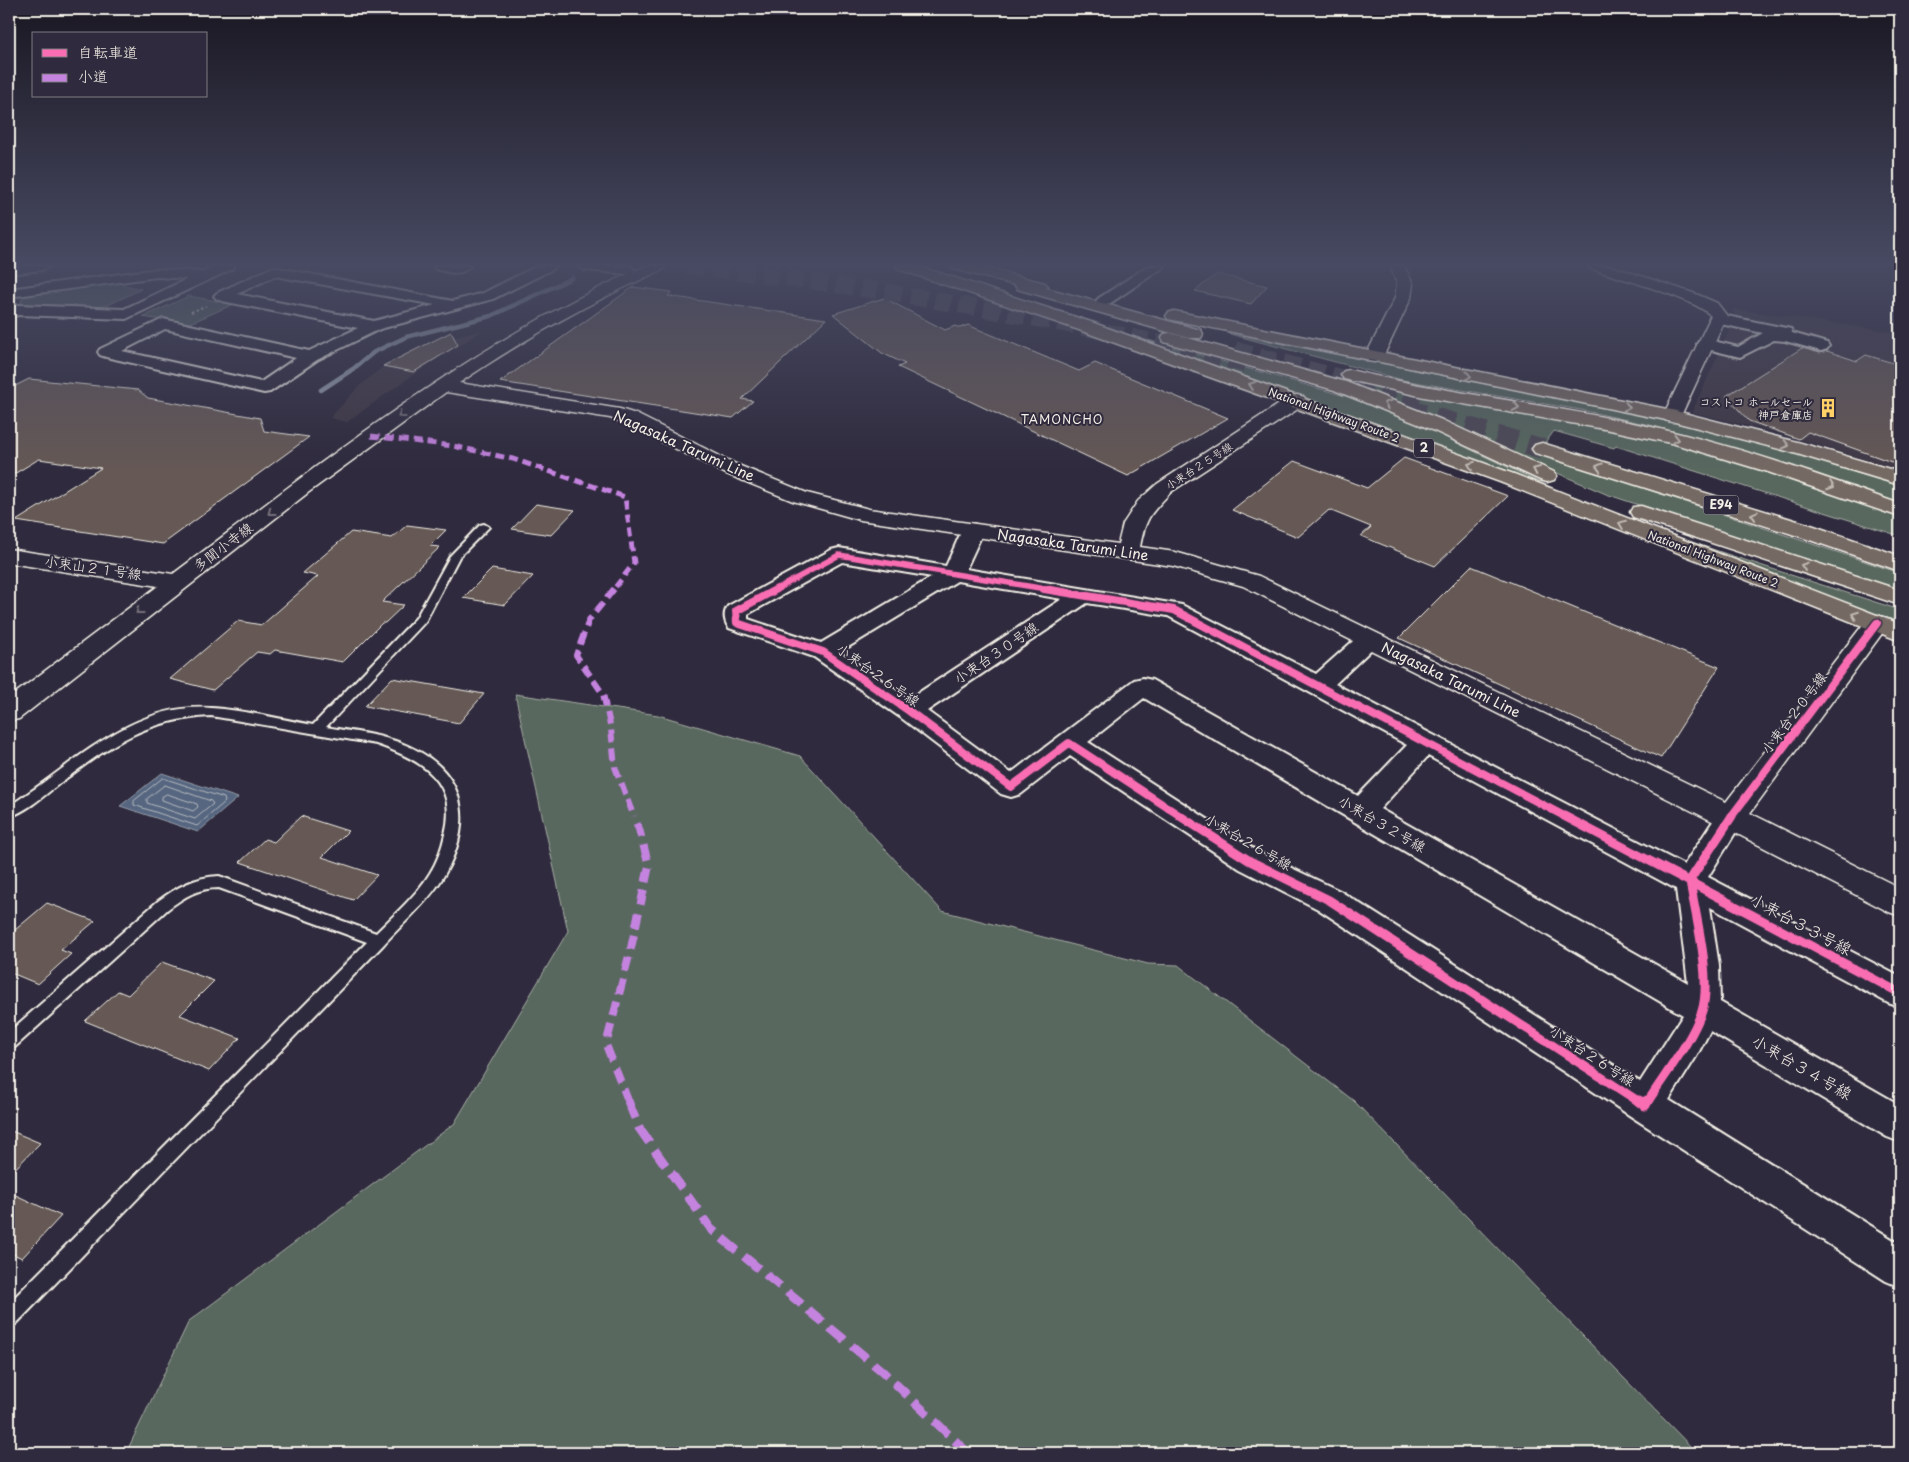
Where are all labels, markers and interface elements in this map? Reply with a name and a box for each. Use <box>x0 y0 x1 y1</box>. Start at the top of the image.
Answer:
legend <box>32 32 208 98</box>
text: 自転車道 <box>78 40 138 63</box>
text: 小道 <box>78 64 108 87</box>
one-way arrow <box>1464 370 1472 380</box>
one-way arrow <box>1248 381 1257 391</box>
street label: National Highway Route 2 <box>1266 383 1402 446</box>
place label: コストコ ホールセール 神戸倉庫店 <box>1699 393 1813 423</box>
building icon: コストコ ホールセール 神戸倉庫店 <box>1817 397 1839 419</box>
one-way arrow <box>1383 400 1392 411</box>
one-way arrow <box>1623 401 1632 412</box>
one-way arrow <box>1512 402 1521 412</box>
street label: Nagasaka Tarumi Line <box>610 405 758 486</box>
one-way arrow <box>397 409 407 418</box>
district label: TAMONCHO <box>1021 410 1103 428</box>
one-way arrow <box>1671 433 1680 444</box>
street label: 小束台２５号線 <box>1162 437 1236 494</box>
road number: 2 <box>1414 438 1434 458</box>
one-way arrow <box>1781 439 1790 450</box>
one-way arrow <box>1467 461 1475 471</box>
one-way arrow <box>1596 462 1604 472</box>
one-way arrow <box>1532 466 1541 477</box>
one-way arrow <box>1826 480 1835 490</box>
road number: E94 <box>1704 496 1738 514</box>
one-way arrow <box>268 506 277 514</box>
one-way arrow <box>1751 511 1759 521</box>
street label: 多聞小寺線 <box>188 517 257 576</box>
one-way arrow <box>1618 519 1627 530</box>
street label: Nagasaka Tarumi Line <box>996 524 1150 566</box>
street label: National Highway Route 2 <box>1645 526 1781 591</box>
street label: 小束山２１号線 <box>43 550 143 585</box>
one-way arrow <box>1800 562 1809 572</box>
one-way arrow <box>136 606 145 614</box>
one-way arrow <box>1851 611 1860 621</box>
street label: 小束台３０号線 <box>949 616 1042 689</box>
street label: Nagasaka Tarumi Line <box>1378 637 1524 722</box>
street label: 小束台２６号線 <box>832 638 924 711</box>
street label: 小束台２０号線 <box>1756 667 1831 758</box>
street label: 小束台３２号線 <box>1335 790 1430 857</box>
street label: 小束台２６号線 <box>1201 808 1296 875</box>
street label: 小束台３３号線 <box>1746 886 1857 960</box>
street label: 小束台２６号線 <box>1545 1020 1639 1091</box>
street label: 小束台３４号線 <box>1748 1028 1857 1105</box>

